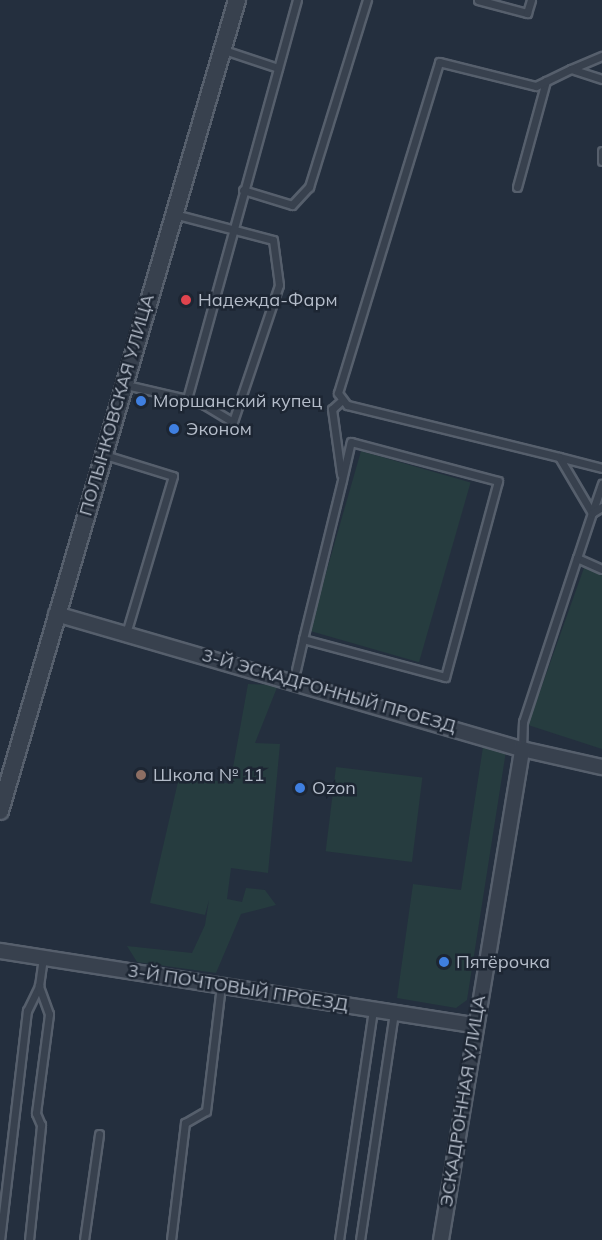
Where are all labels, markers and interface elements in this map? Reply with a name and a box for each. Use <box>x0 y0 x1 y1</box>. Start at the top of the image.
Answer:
place label: Надежда-Фарм <box>198 289 338 311</box>
street label: ПОЛЫНКОВСКАЯ УЛИЦА <box>75 292 159 518</box>
marker: Надежда-Фарм <box>179 293 193 307</box>
place label: Моршанский купец <box>153 390 322 412</box>
marker: Моршанский купец <box>134 394 148 408</box>
place label: Эконом <box>186 418 252 440</box>
marker: Эконом <box>167 422 181 436</box>
street label: 3-Й ЭСКАДРОННЫЙ ПРОЕЗД <box>199 644 459 738</box>
place label: Школа № 11 <box>153 764 265 786</box>
marker: Школа № 11 <box>134 768 148 782</box>
place label: Ozon <box>312 777 356 799</box>
marker: Ozon <box>293 781 307 795</box>
place label: Пятёрочка <box>456 951 550 973</box>
marker: Пятёрочка <box>437 955 451 969</box>
street label: 3-Й ПОЧТОВЫЙ ПРОЕЗД <box>126 960 350 1016</box>
street label: ЭСКАДРОННАЯ УЛИЦА <box>436 994 490 1208</box>

